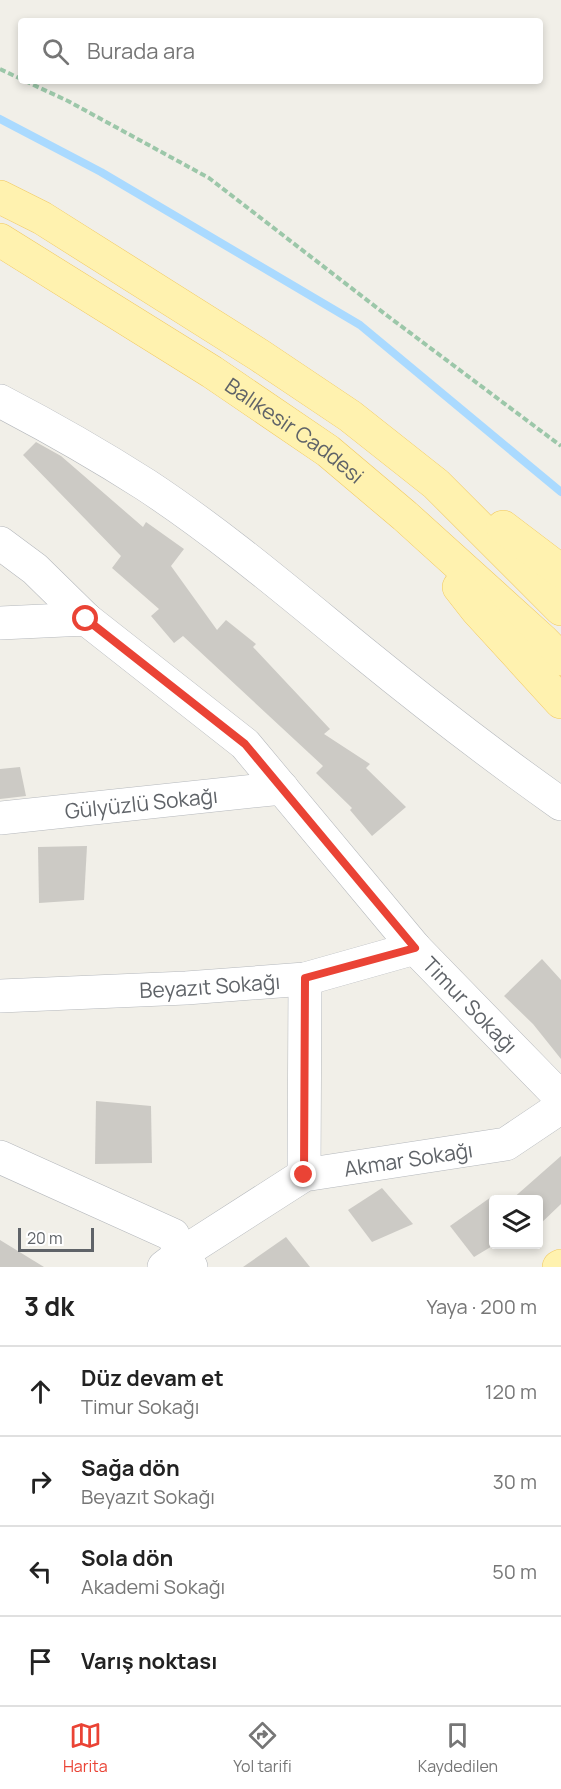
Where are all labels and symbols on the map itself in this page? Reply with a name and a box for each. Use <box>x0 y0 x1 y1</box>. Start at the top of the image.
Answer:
street label: Balıkesir Caddesi <box>220 371 370 490</box>
route start <box>72 605 98 631</box>
street label: Gülyüzlü Sokağı <box>64 781 219 825</box>
street label: Timur Sokağı <box>417 950 524 1059</box>
street label: Beyazıt Sokağı <box>139 967 281 1004</box>
street label: Akmar Sokağı <box>342 1135 474 1183</box>
route end <box>290 1161 316 1187</box>
scale bar <box>18 1225 94 1252</box>

